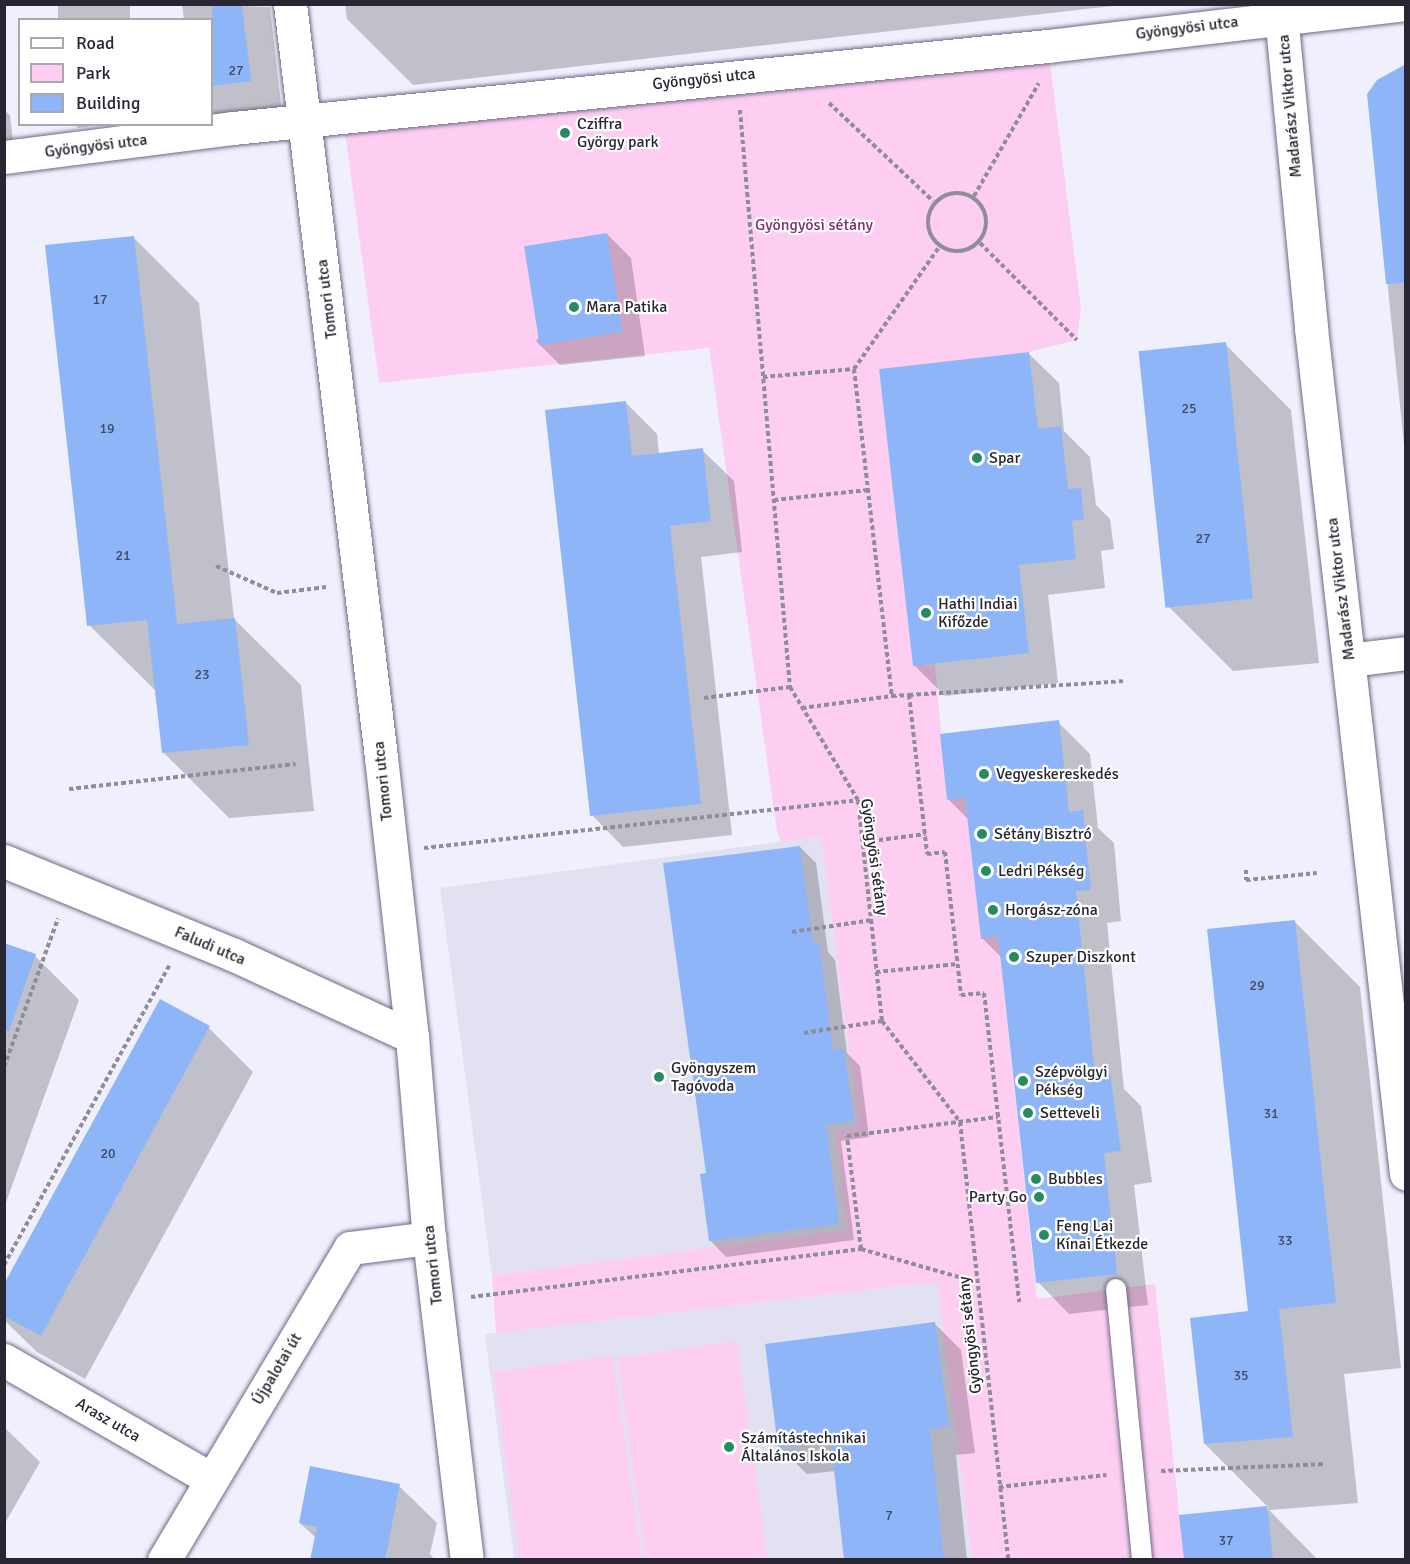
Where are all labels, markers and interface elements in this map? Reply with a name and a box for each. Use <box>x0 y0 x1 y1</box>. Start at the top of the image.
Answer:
street label: Gyöngyösi utca <box>1135 12 1239 44</box>
legend <box>18 18 213 126</box>
text: Road <box>76 32 115 54</box>
street label: Madarász Viktor utca <box>1274 34 1306 178</box>
text: Park <box>76 62 111 84</box>
house number: 27 <box>228 63 244 79</box>
street label: Gyöngyösi utca <box>652 64 756 94</box>
text: Building <box>76 92 140 114</box>
place label: Cziffra György park <box>577 114 658 152</box>
marker: Cziffra György park <box>558 126 572 140</box>
street label: Gyöngyösi utca <box>44 130 148 162</box>
park label: Gyöngyösi sétány <box>755 215 873 235</box>
street label: Tomori utca <box>313 258 341 340</box>
house number: 17 <box>92 292 108 308</box>
place label: Mara Patika <box>586 297 667 317</box>
marker: Mara Patika <box>567 300 581 314</box>
house number: 25 <box>1181 401 1197 417</box>
house number: 19 <box>99 421 115 437</box>
place label: Spar <box>989 448 1020 468</box>
marker: Spar <box>970 451 984 465</box>
street label: Madarász Viktor utca <box>1323 517 1359 661</box>
house number: 27 <box>1195 531 1211 547</box>
house number: 21 <box>115 548 131 564</box>
place label: Hathi Indiai Kifőzde <box>938 594 1018 632</box>
marker: Hathi Indiai Kifőzde <box>919 606 933 620</box>
house number: 23 <box>194 667 210 683</box>
street label: Tomori utca <box>369 740 397 822</box>
place label: Vegyeskereskedés <box>996 764 1119 784</box>
marker: Vegyeskereskedés <box>977 767 991 781</box>
street label: Gyöngyösi sétány <box>856 797 892 917</box>
place label: Sétány Bisztró <box>994 824 1092 844</box>
marker: Sétány Bisztró <box>975 827 989 841</box>
place label: Ledri Pékség <box>998 861 1085 881</box>
marker: Ledri Pékség <box>979 864 993 878</box>
place label: Horgász-zóna <box>1005 900 1098 920</box>
marker: Horgász-zóna <box>986 903 1000 917</box>
street label: Faludi utca <box>172 922 248 970</box>
place label: Szuper Diszkont <box>1026 947 1136 967</box>
marker: Szuper Diszkont <box>1007 950 1021 964</box>
house number: 29 <box>1249 978 1265 994</box>
place label: Gyöngyszem Tagóvoda <box>671 1058 756 1096</box>
place label: Szépvölgyi Pékség <box>1035 1062 1107 1100</box>
marker: Gyöngyszem Tagóvoda <box>652 1070 666 1084</box>
marker: Szépvölgyi Pékség <box>1016 1074 1030 1088</box>
place label: Setteveli <box>1040 1103 1100 1123</box>
marker: Setteveli <box>1021 1106 1035 1120</box>
house number: 31 <box>1263 1106 1279 1122</box>
house number: 20 <box>100 1146 116 1162</box>
place label: Bubbles <box>1048 1169 1103 1189</box>
marker: Bubbles <box>1029 1172 1043 1186</box>
place label: Party Go <box>969 1187 1027 1207</box>
marker: Party Go <box>1032 1190 1046 1204</box>
place label: Feng Lai Kínai Étkezde <box>1056 1216 1148 1254</box>
street label: Tomori utca <box>419 1224 447 1306</box>
marker: Feng Lai Kínai Étkezde <box>1037 1228 1051 1242</box>
house number: 33 <box>1277 1233 1293 1249</box>
street label: Gyöngyösi sétány <box>954 1275 986 1395</box>
street label: Újpalotai út <box>248 1330 306 1408</box>
house number: 35 <box>1233 1368 1249 1384</box>
street label: Arasz utca <box>72 1394 144 1446</box>
place label: Számítástechnikai Általános Iskola <box>741 1428 866 1466</box>
marker: Számítástechnikai Általános Iskola <box>722 1440 736 1454</box>
house number: 7 <box>885 1508 893 1524</box>
house number: 37 <box>1218 1533 1234 1549</box>

